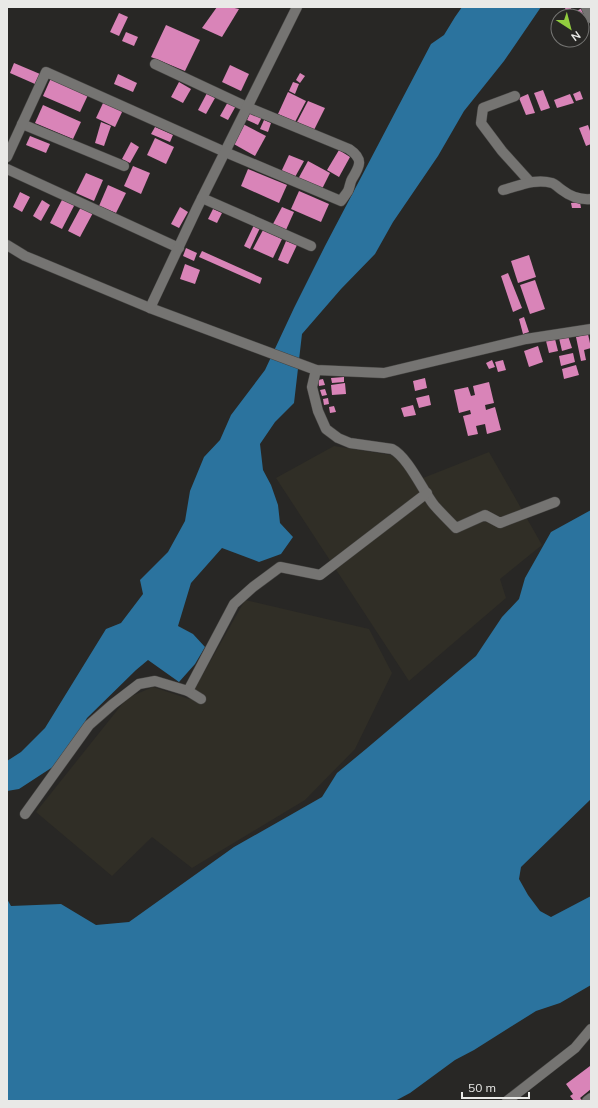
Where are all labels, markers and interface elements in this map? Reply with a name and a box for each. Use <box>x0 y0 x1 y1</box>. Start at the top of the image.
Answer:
north arrow <box>550 8 590 48</box>
text: N <box>568 28 583 44</box>
scale bar <box>462 1074 529 1100</box>
text: 50 m <box>468 1080 496 1095</box>

